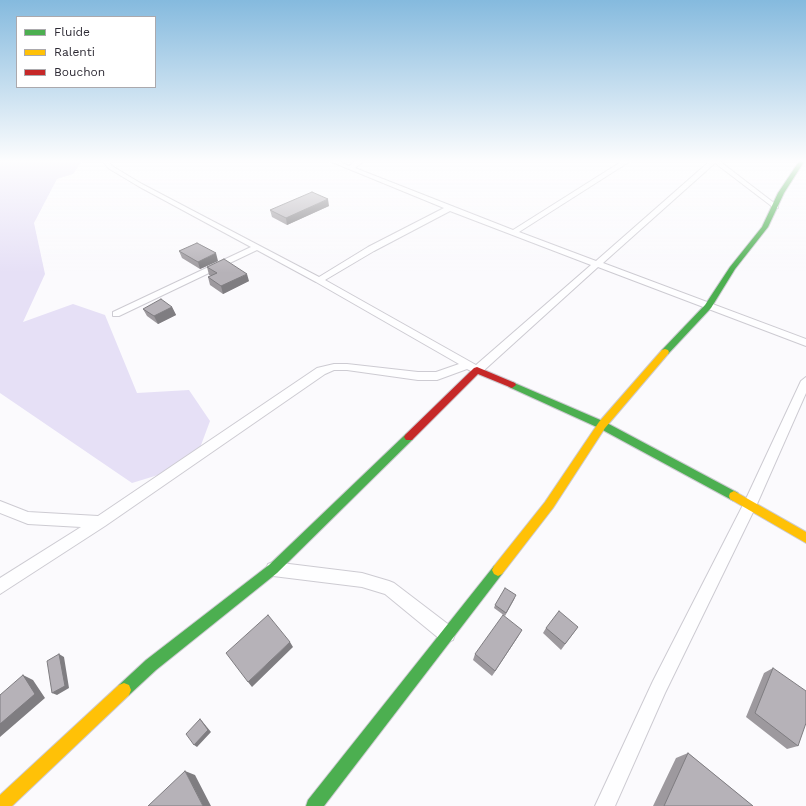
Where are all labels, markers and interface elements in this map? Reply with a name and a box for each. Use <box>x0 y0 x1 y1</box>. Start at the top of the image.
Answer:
legend <box>16 16 156 88</box>
text: Fluide <box>54 25 90 39</box>
text: Ralenti <box>54 45 95 59</box>
text: Bouchon <box>54 65 105 79</box>

